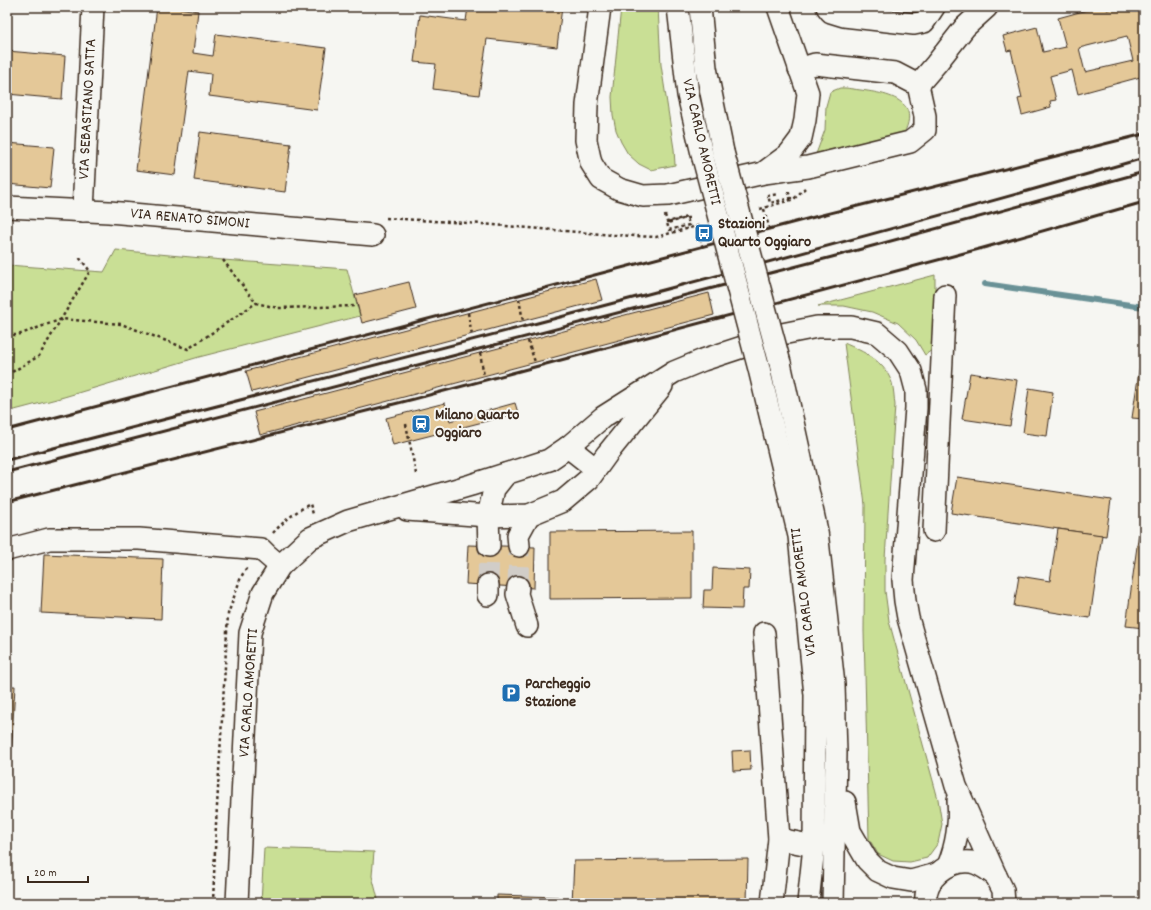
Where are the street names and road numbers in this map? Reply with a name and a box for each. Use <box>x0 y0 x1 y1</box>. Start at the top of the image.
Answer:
street label: VIA SEBASTIANO SATTA <box>73 38 103 180</box>
street label: VIA CARLO AMORETTI <box>675 77 727 207</box>
street label: VIA RENATO SIMONI <box>129 202 251 236</box>
street label: VIA CARLO AMORETTI <box>785 527 823 657</box>
street label: VIA CARLO AMORETTI <box>233 628 265 758</box>

